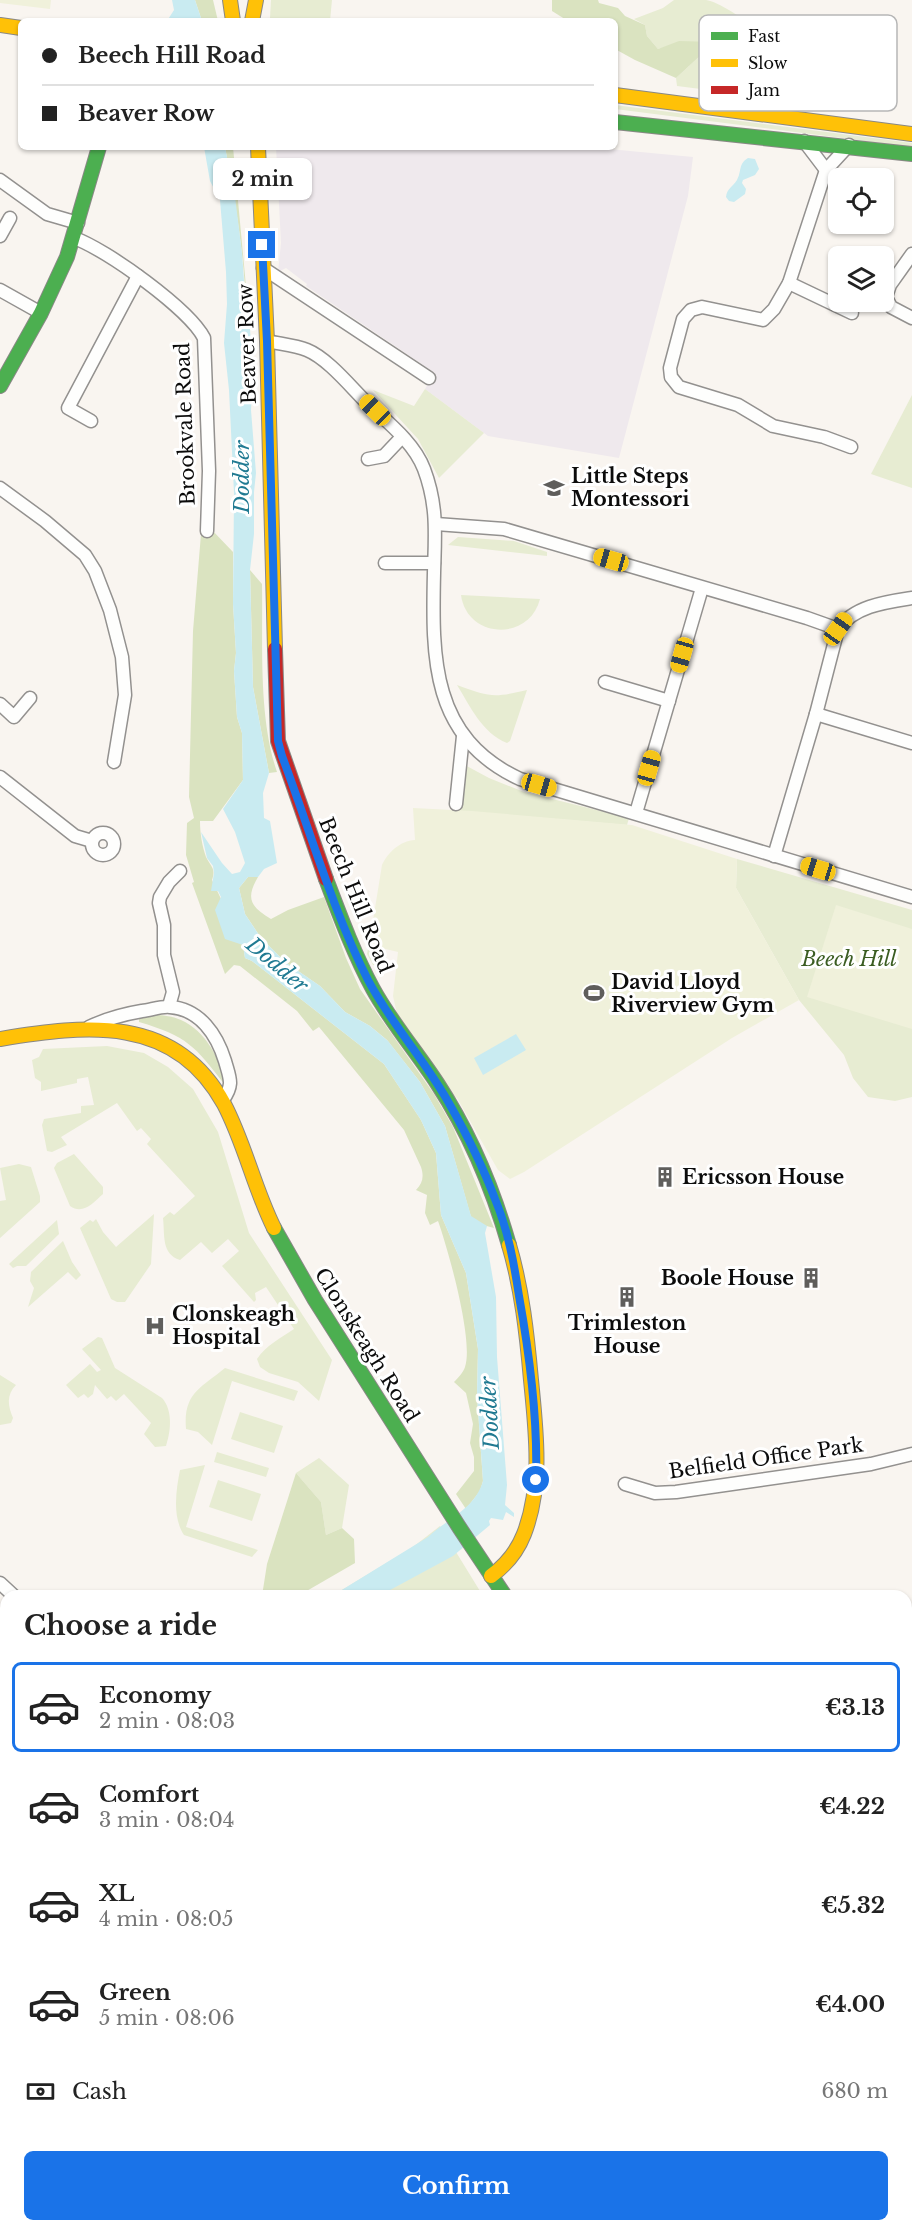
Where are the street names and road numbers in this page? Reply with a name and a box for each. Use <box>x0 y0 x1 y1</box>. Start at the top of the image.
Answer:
street label: Beaver Row <box>233 283 261 405</box>
street label: Brookvale Road <box>170 342 200 506</box>
street label: Beech Hill Road <box>314 814 398 976</box>
street label: Clonskeagh Road <box>310 1263 424 1427</box>
street label: Belfield Office Park <box>667 1432 866 1484</box>

